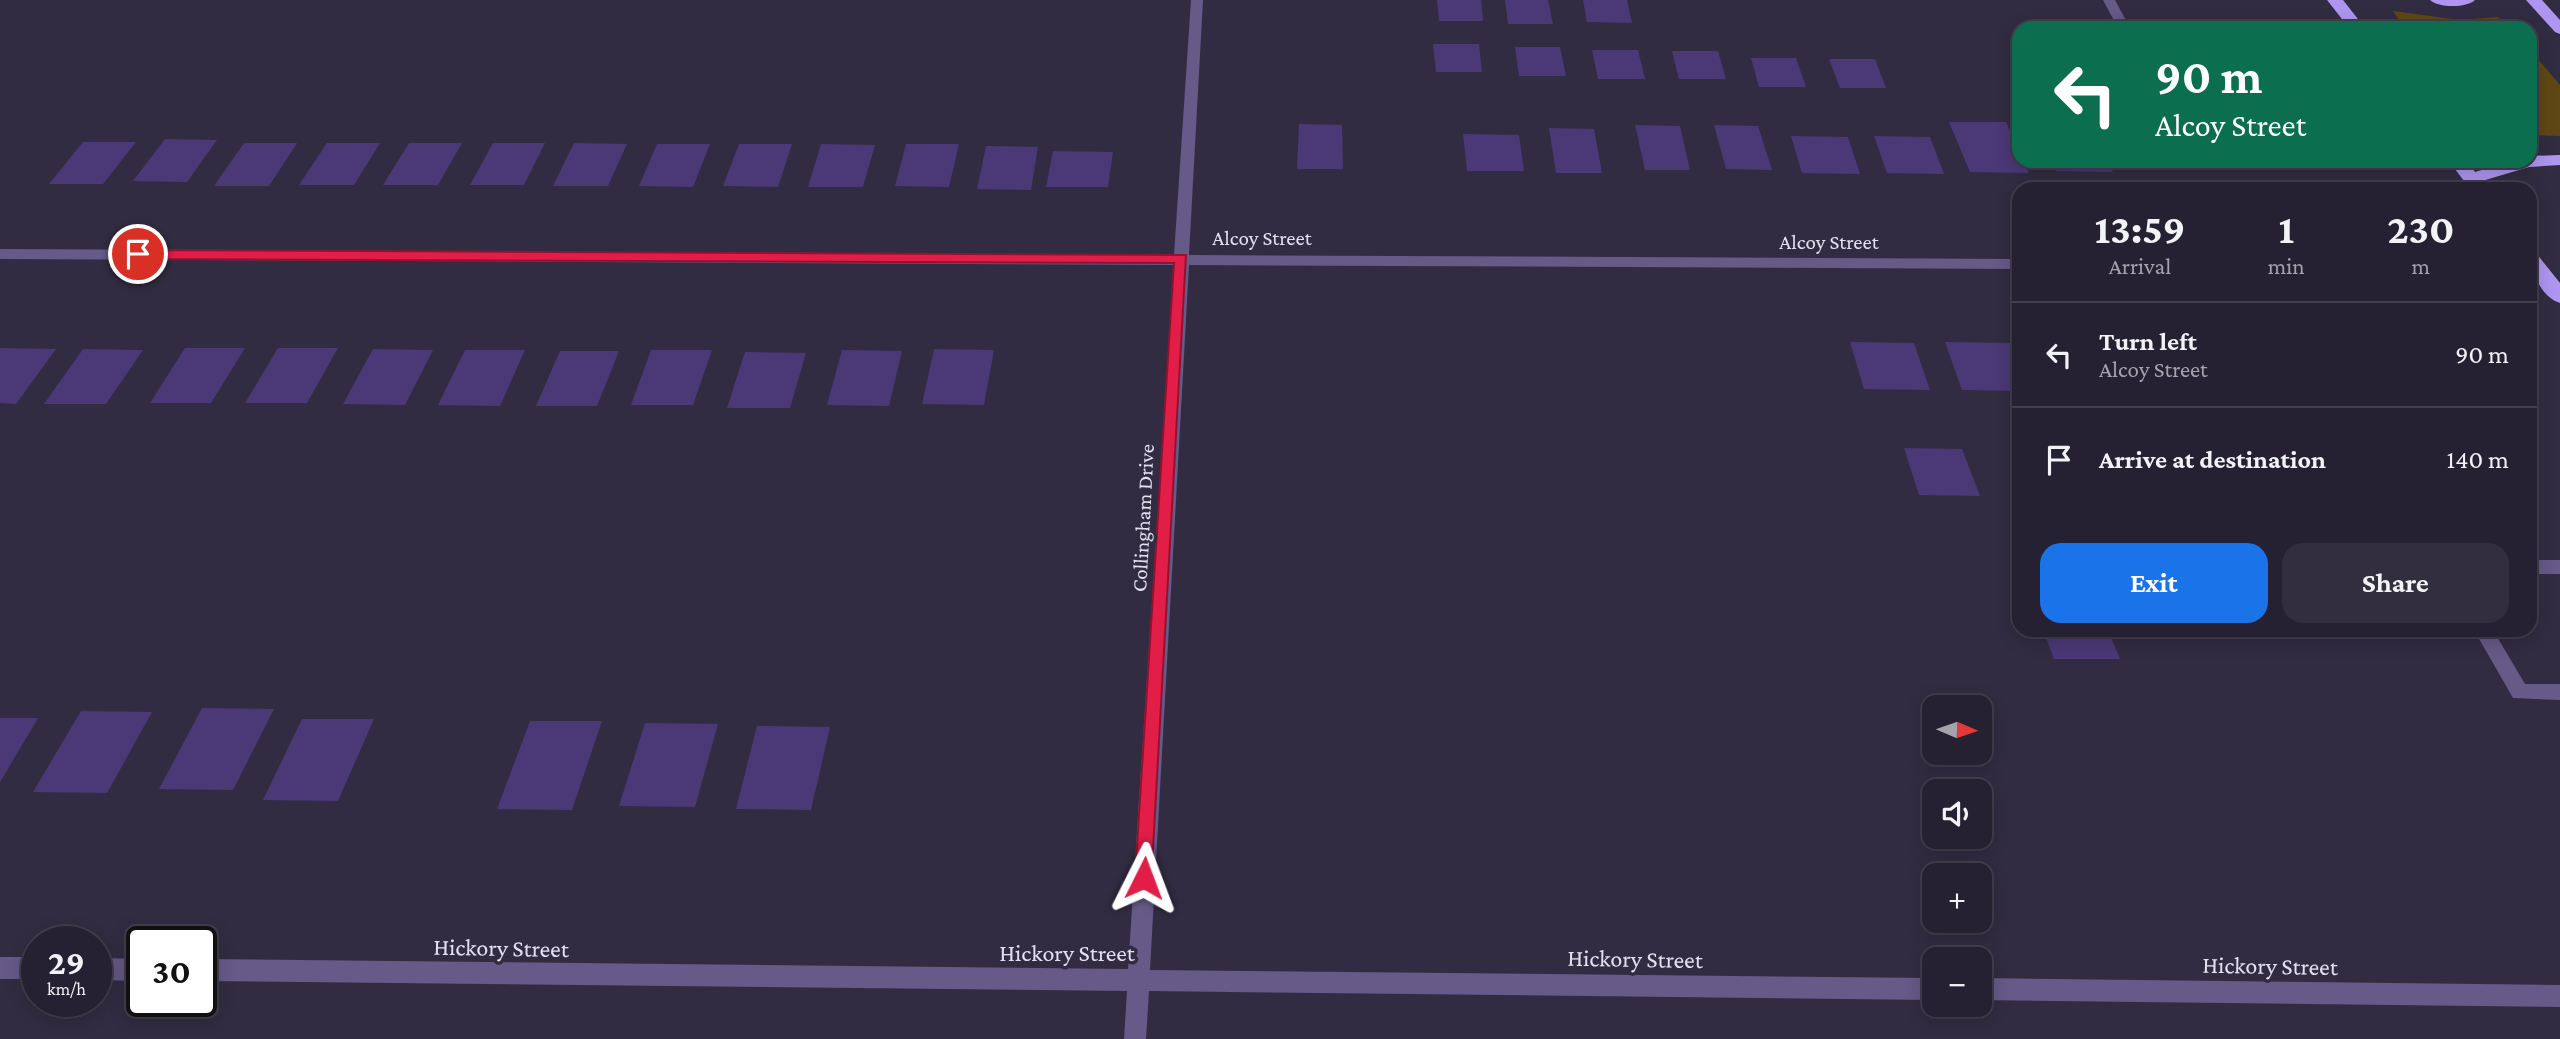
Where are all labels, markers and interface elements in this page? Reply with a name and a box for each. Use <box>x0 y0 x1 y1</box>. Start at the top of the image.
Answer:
icon: left <box>2040 49 2131 140</box>
text: 90 m <box>2155 49 2262 104</box>
text: Alcoy Street <box>2155 107 2306 143</box>
text: 13:59 <box>2094 205 2185 252</box>
text: 1 <box>2278 205 2294 252</box>
text: 230 <box>2387 205 2455 252</box>
pin <box>108 224 168 284</box>
street label: Alcoy Street <box>1212 226 1313 250</box>
street label: Alcoy Street <box>1779 230 1880 254</box>
icon: arrive <box>119 235 157 273</box>
text: Arrival <box>2109 253 2171 279</box>
text: min <box>2268 253 2305 279</box>
text: m <box>2412 253 2430 279</box>
text: Turn left <box>2099 327 2197 356</box>
icon: left <box>2040 336 2078 374</box>
text: 90 m <box>2455 340 2509 369</box>
text: Alcoy Street <box>2099 356 2208 382</box>
icon: arrive <box>2040 441 2078 479</box>
street label: Collingham Drive <box>1127 443 1159 593</box>
text: Arrive at destination <box>2099 445 2326 474</box>
text: 140 m <box>2447 445 2509 474</box>
button: Exit <box>2040 543 2268 623</box>
button: Share <box>2282 543 2509 623</box>
north arrow <box>1922 695 1992 765</box>
map controls <box>1922 695 1992 1017</box>
button: sound <box>1922 779 1992 849</box>
position arrow <box>1107 841 1181 915</box>
button: + <box>1922 863 1992 933</box>
speed limit sign: 30 <box>126 926 217 1017</box>
street label: Hickory Street <box>433 933 570 962</box>
street label: Hickory Street <box>999 939 1136 966</box>
text: 29 <box>48 943 85 982</box>
street label: Hickory Street <box>1567 944 1704 973</box>
button: − <box>1922 947 1992 1017</box>
street label: Hickory Street <box>2202 951 2339 980</box>
text: km/h <box>47 979 86 999</box>

